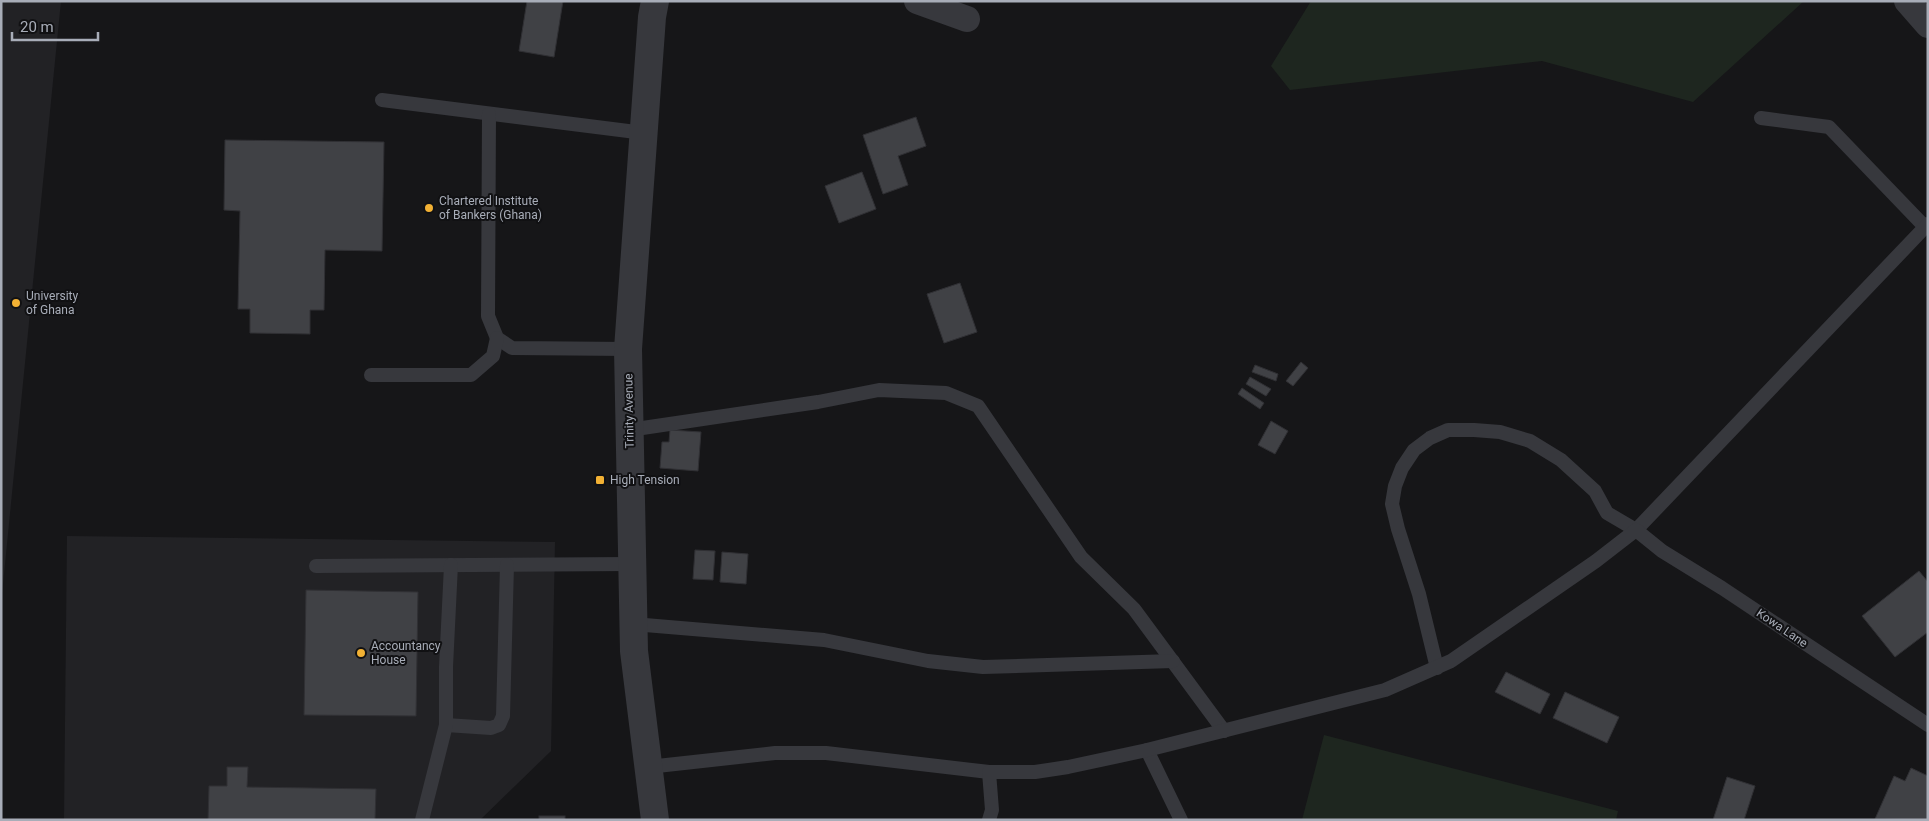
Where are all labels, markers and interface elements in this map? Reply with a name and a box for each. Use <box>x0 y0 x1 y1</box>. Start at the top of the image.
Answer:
scale bar <box>12 10 99 42</box>
text: 20 m <box>20 18 54 36</box>
place label: Chartered Institute of Bankers (Ghana) <box>439 194 542 222</box>
marker: Chartered Institute of Bankers (Ghana) <box>423 202 435 214</box>
place label: University of Ghana <box>26 289 79 317</box>
marker: University of Ghana <box>10 297 22 309</box>
street label: Trinity Avenue <box>621 373 637 449</box>
place label: High Tension <box>610 473 680 487</box>
marker: High Tension <box>594 474 606 486</box>
street label: Kowa Lane <box>1754 606 1810 650</box>
place label: Accountancy House <box>371 639 441 667</box>
marker: Accountancy House <box>355 647 367 659</box>

